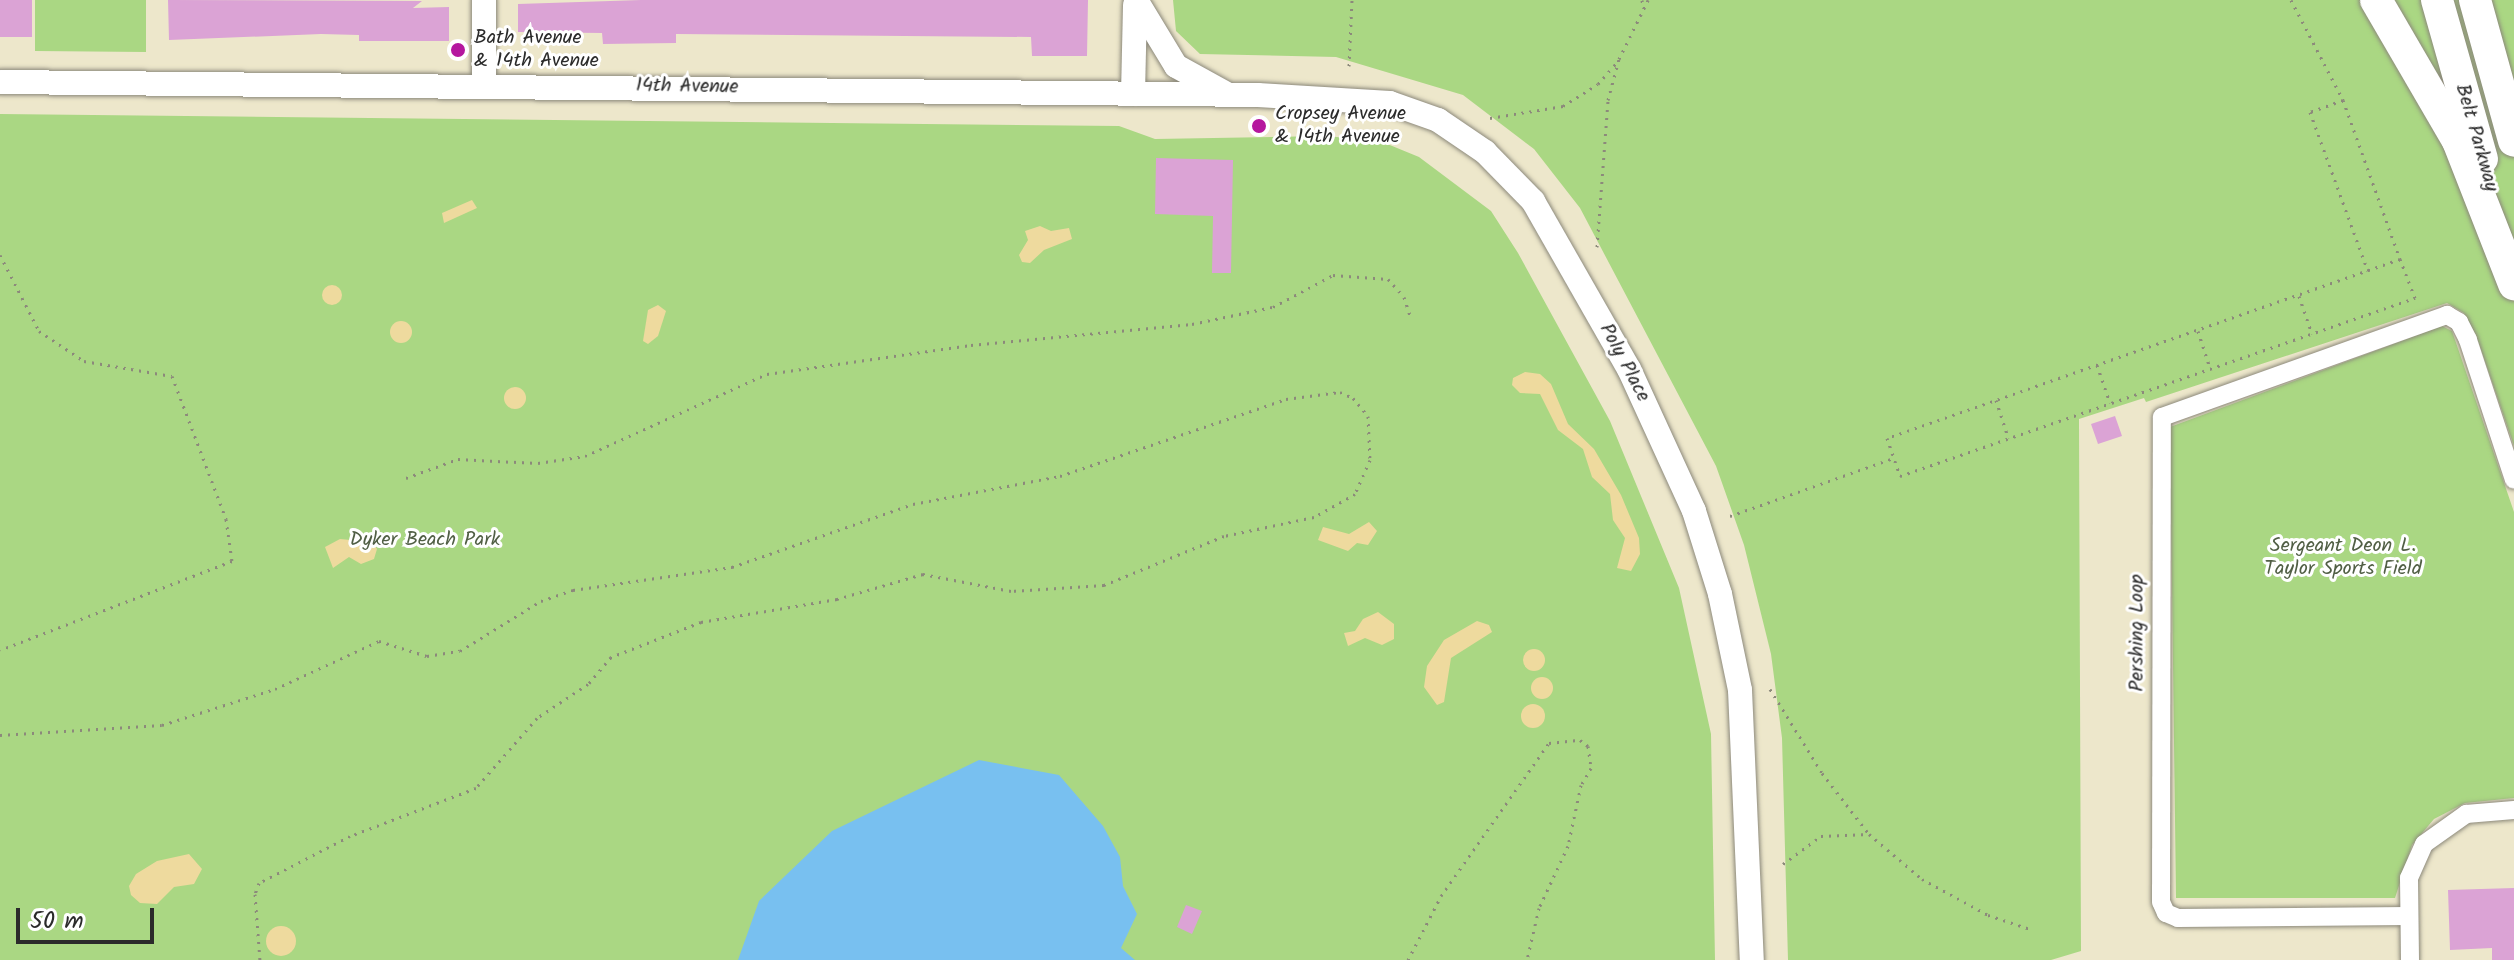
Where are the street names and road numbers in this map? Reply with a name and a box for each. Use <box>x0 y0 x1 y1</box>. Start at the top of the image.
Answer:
street label: 14th Avenue <box>635 74 739 100</box>
street label: Belt Parkway <box>2449 81 2503 195</box>
street label: Poly Place <box>1593 320 1655 406</box>
street label: Pershing Loop <box>2126 574 2150 692</box>

